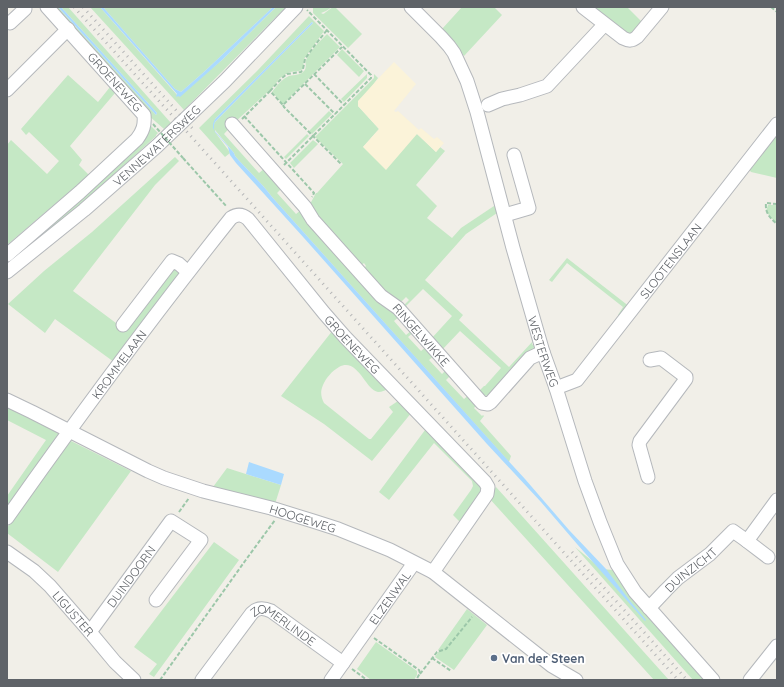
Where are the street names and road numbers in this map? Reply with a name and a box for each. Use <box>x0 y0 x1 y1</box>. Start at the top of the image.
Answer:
street label: GROENEWEG <box>84 49 146 115</box>
street label: VENNEWATERSWEG <box>110 101 203 189</box>
street label: SLOOTENSLAAN <box>636 220 704 301</box>
street label: RINGELWIKKE <box>390 300 453 369</box>
street label: GROENEWEG <box>322 312 383 376</box>
street label: WESTERWEG <box>525 314 562 389</box>
street label: KROMMELAAN <box>88 327 149 402</box>
street label: HOOGEWEG <box>268 501 338 535</box>
street label: DUINDOORN <box>103 542 158 610</box>
street label: DUINZICHT <box>661 544 720 595</box>
street label: ELZENWAL <box>365 567 414 627</box>
street label: LIGUSTER <box>50 588 97 639</box>
street label: ZOMERLINDE <box>247 601 319 649</box>

